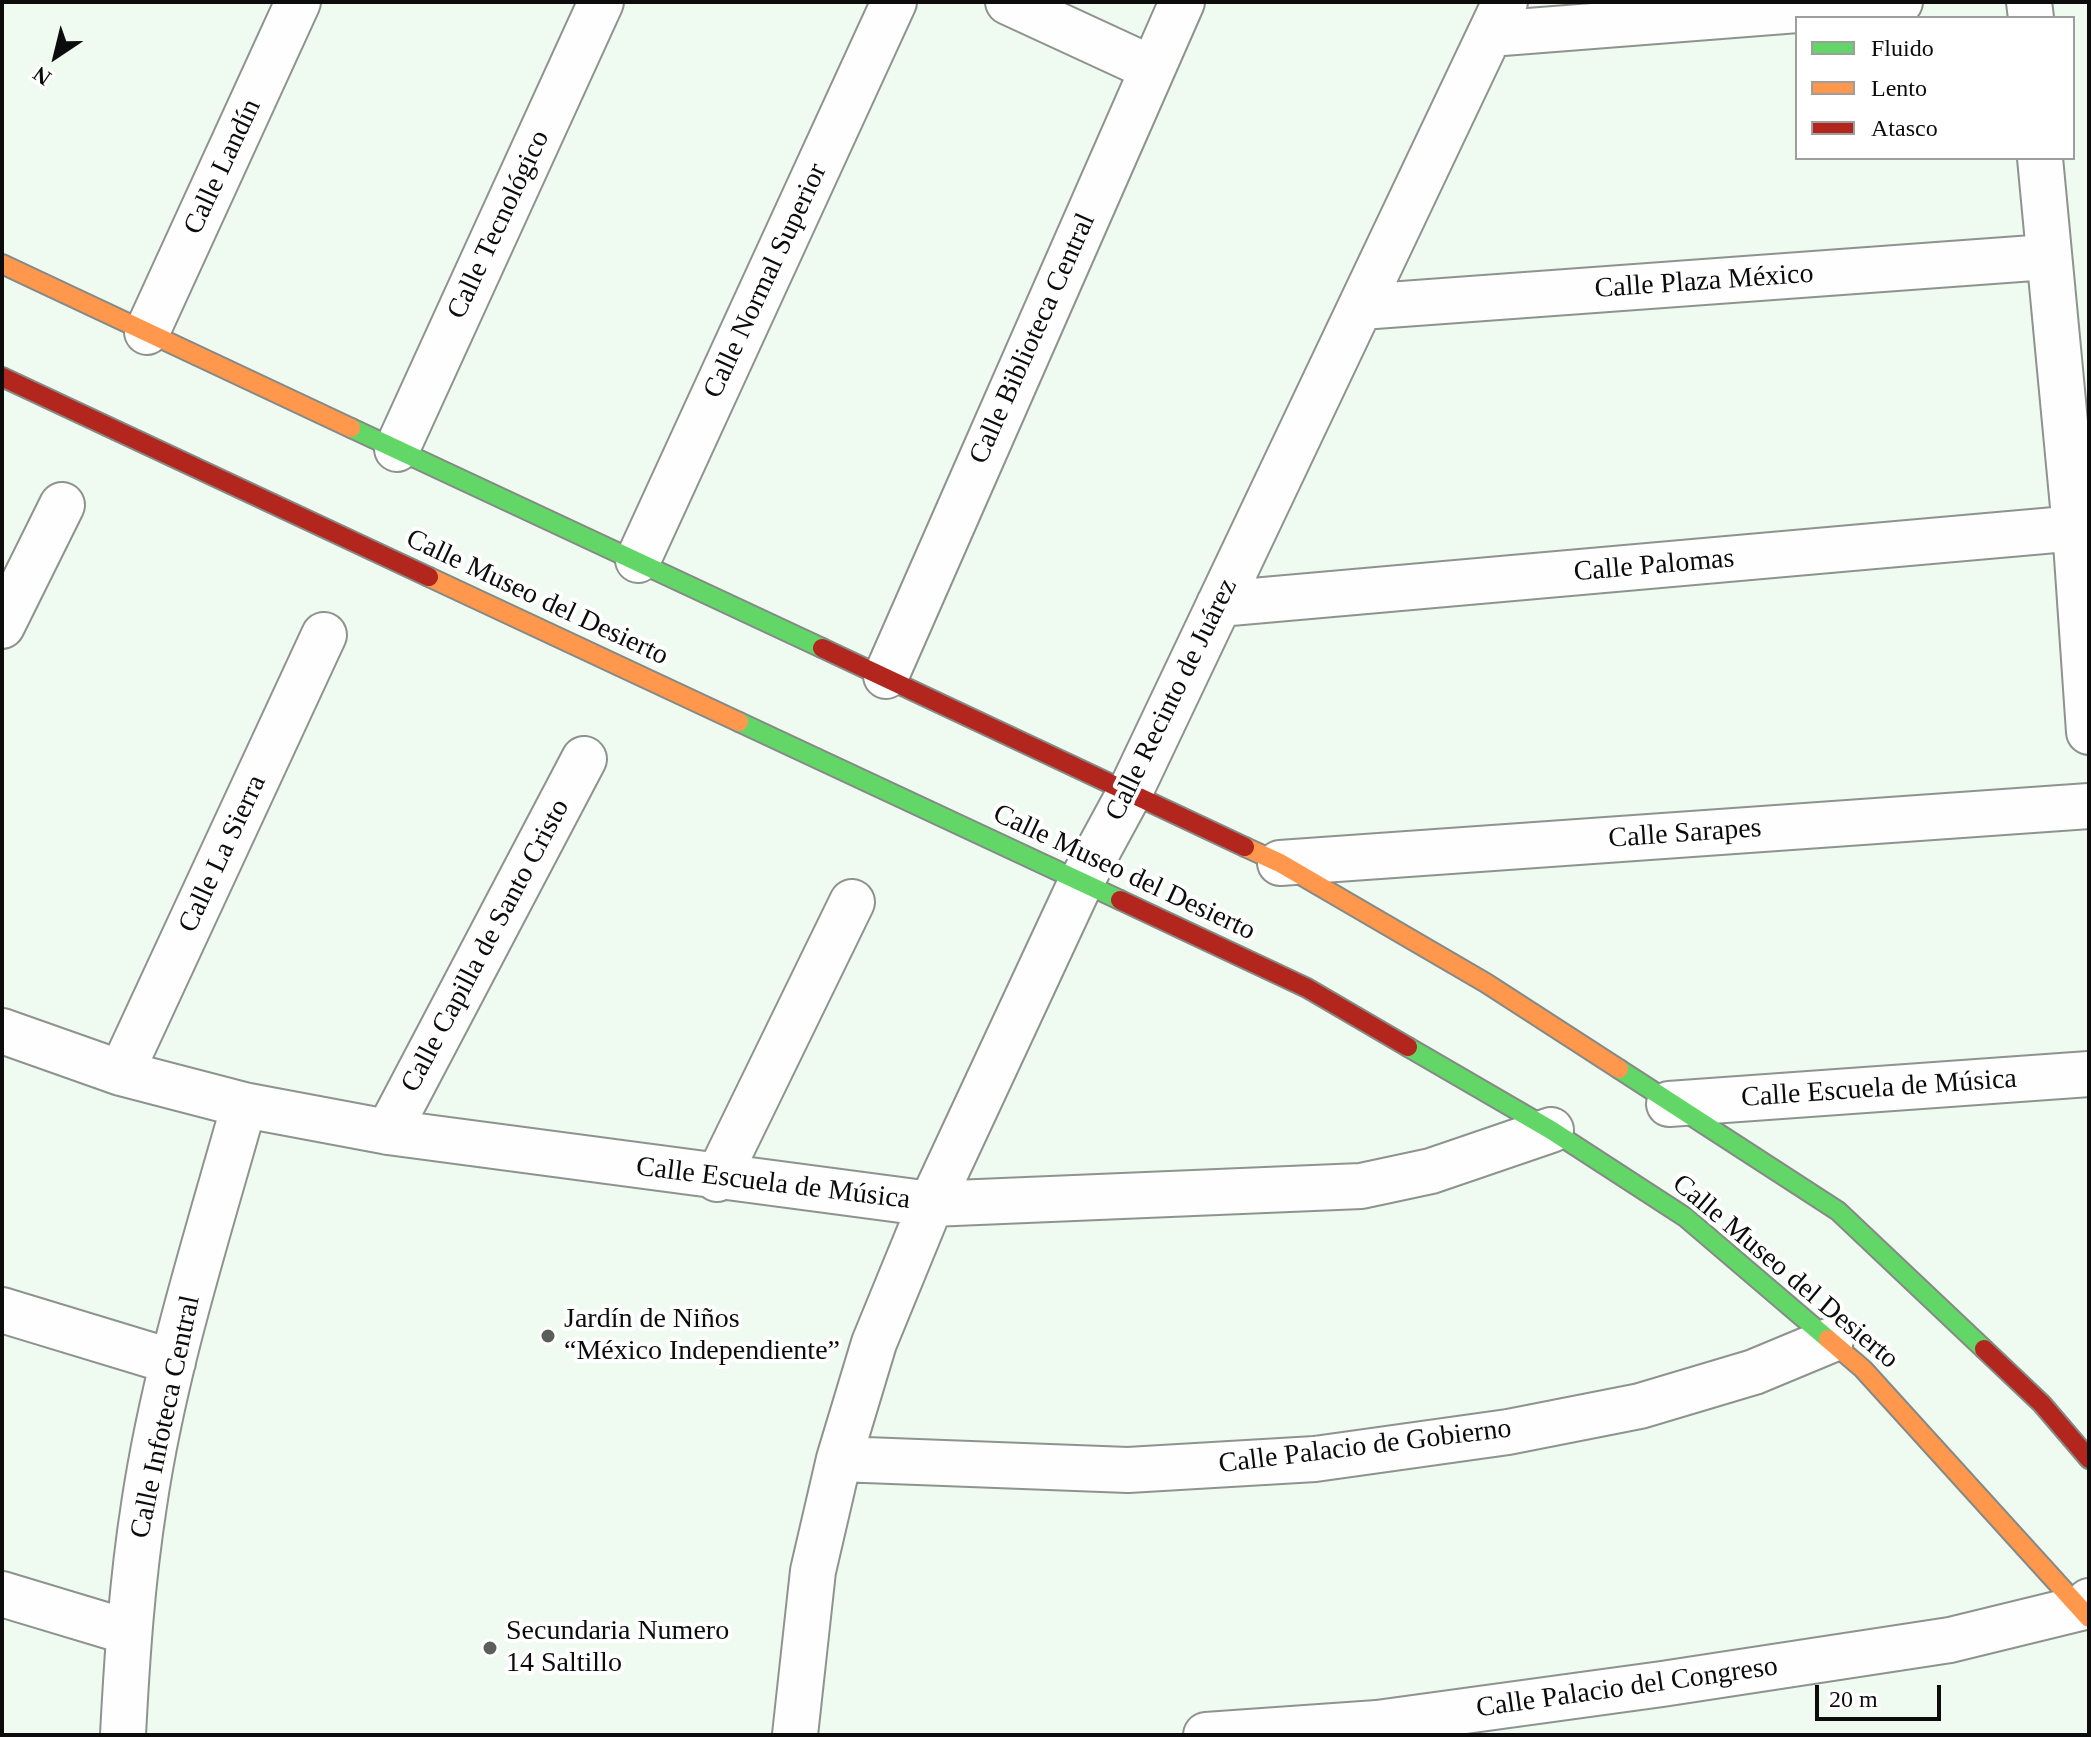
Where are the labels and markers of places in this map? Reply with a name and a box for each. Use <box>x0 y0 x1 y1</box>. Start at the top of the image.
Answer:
place label: Jardín de Niños “México Independiente” <box>564 1303 840 1369</box>
marker: Jardín de Niños “México Independiente” <box>539 1327 557 1345</box>
place label: Secundaria Numero 14 Saltillo <box>506 1615 729 1681</box>
marker: Secundaria Numero 14 Saltillo <box>481 1639 499 1657</box>

